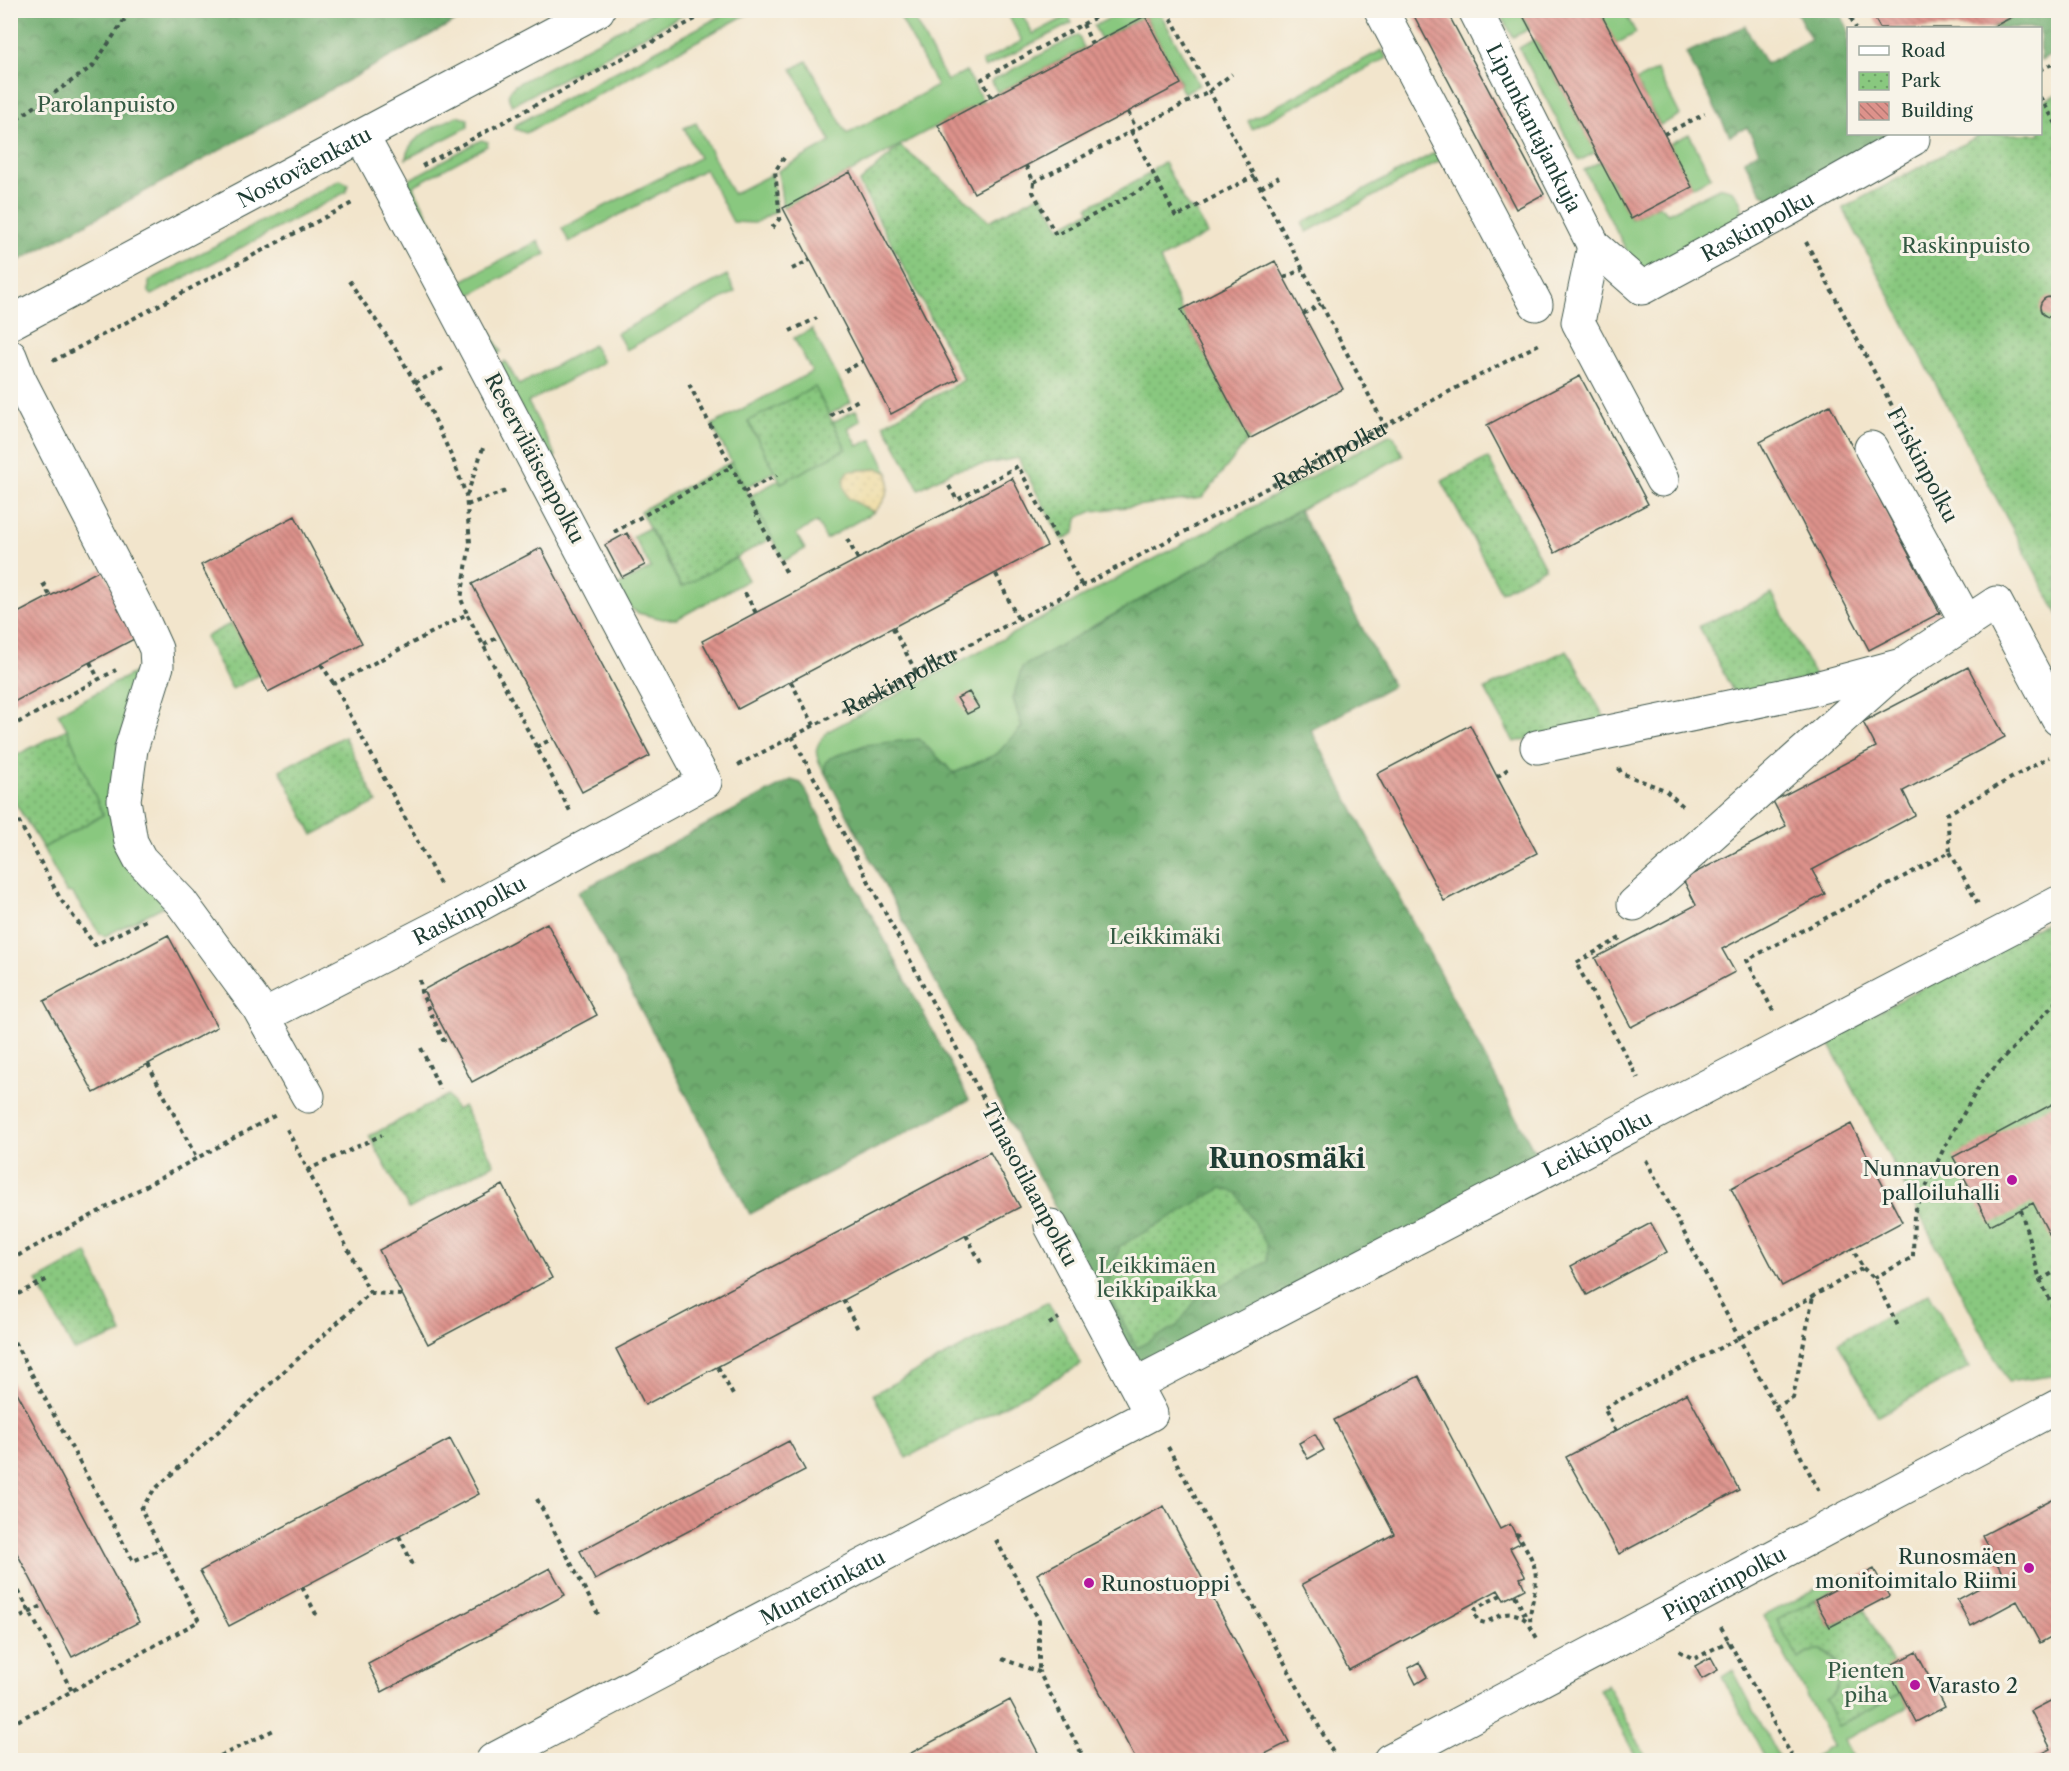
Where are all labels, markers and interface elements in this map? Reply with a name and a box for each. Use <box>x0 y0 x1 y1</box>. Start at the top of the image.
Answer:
legend <box>1847 27 2042 135</box>
street label: Lipunkantajankuja <box>1481 39 1588 217</box>
text: Road <box>1901 40 1946 62</box>
text: Park <box>1901 70 1942 92</box>
park label: Parolanpuisto <box>37 92 175 117</box>
text: Building <box>1901 100 1973 122</box>
street label: Nostoväenkatu <box>233 121 375 212</box>
street label: Raskinpolku <box>1697 185 1818 266</box>
park label: Raskinpuisto <box>1902 233 2030 258</box>
street label: Reserviläisenpolku <box>479 369 591 548</box>
street label: Friskinpolku <box>1882 403 1964 527</box>
street label: Raskinpolku <box>1269 415 1391 495</box>
street label: Raskinpolku <box>838 641 960 721</box>
street label: Raskinpolku <box>408 870 530 950</box>
park label: Leikkimäki <box>1109 924 1221 949</box>
street label: Tinasotilaanpolku <box>977 1099 1083 1271</box>
street label: Leikkipolku <box>1538 1105 1656 1182</box>
district label: Runosmäki <box>1209 1142 1366 1175</box>
place label: Nunnavuoren palloiluhalli <box>1863 1156 2000 1205</box>
marker: Nunnavuoren palloiluhalli <box>2005 1173 2019 1187</box>
park label: Leikkimäen leikkipaikka <box>1097 1253 1218 1302</box>
street label: Piiparinpolku <box>1658 1540 1790 1626</box>
street label: Munterinkatu <box>755 1544 889 1630</box>
place label: Runosmäen monitoimitalo Riimi <box>1815 1544 2017 1593</box>
marker: Runosmäen monitoimitalo Riimi <box>2022 1561 2036 1575</box>
place label: Runostuoppi <box>1101 1571 1230 1596</box>
marker: Runostuoppi <box>1082 1576 1096 1590</box>
park label: Pienten piha <box>1827 1658 1905 1707</box>
place label: Varasto 2 <box>1926 1673 2018 1698</box>
marker: Varasto 2 <box>1908 1678 1922 1692</box>

